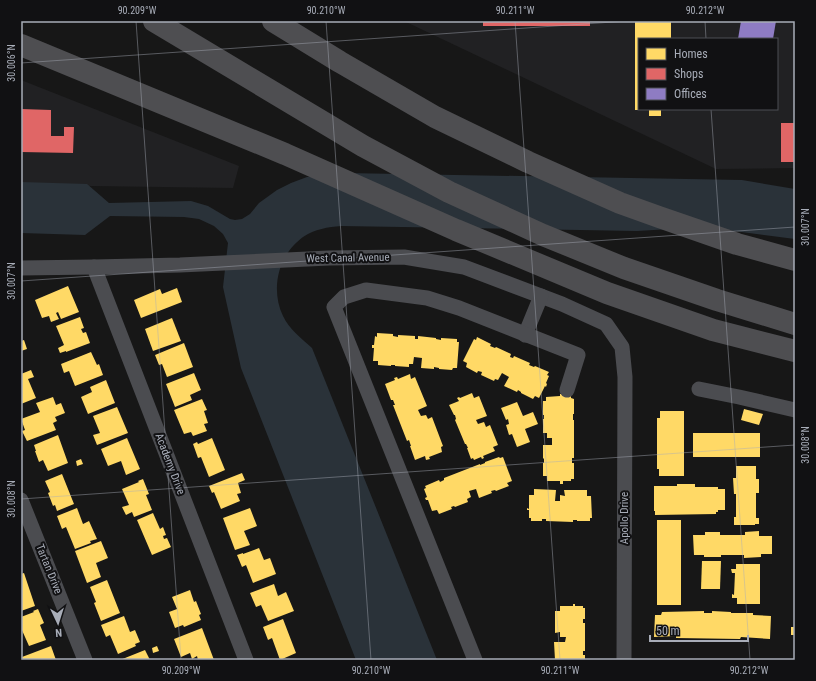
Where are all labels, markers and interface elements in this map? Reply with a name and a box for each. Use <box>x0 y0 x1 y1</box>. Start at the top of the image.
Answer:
text: 90.209°W <box>118 5 157 16</box>
text: 90.210°W <box>307 5 346 16</box>
text: 90.211°W <box>496 5 535 16</box>
text: 90.212°W <box>686 5 725 16</box>
legend <box>638 38 778 110</box>
text: 30.006°N <box>6 44 17 82</box>
text: Homes <box>674 47 708 61</box>
text: Shops <box>674 67 703 81</box>
text: Offices <box>674 87 707 101</box>
text: 30.007°N <box>800 208 811 246</box>
street label: West Canal Avenue <box>306 251 390 265</box>
text: 30.007°N <box>6 262 17 300</box>
text: 30.008°N <box>800 426 811 464</box>
street label: Academy Drive <box>152 431 188 497</box>
text: 30.008°N <box>6 480 17 518</box>
street label: Apollo Drive <box>618 492 631 544</box>
street label: Tartan Drive <box>33 542 65 596</box>
north arrow <box>38 603 78 643</box>
scale bar <box>650 617 748 643</box>
text: 50 m <box>656 624 680 638</box>
text: N <box>55 626 62 639</box>
text: 90.209°W <box>162 665 201 676</box>
text: 90.210°W <box>352 665 391 676</box>
text: 90.211°W <box>541 665 580 676</box>
text: 90.212°W <box>730 665 769 676</box>

